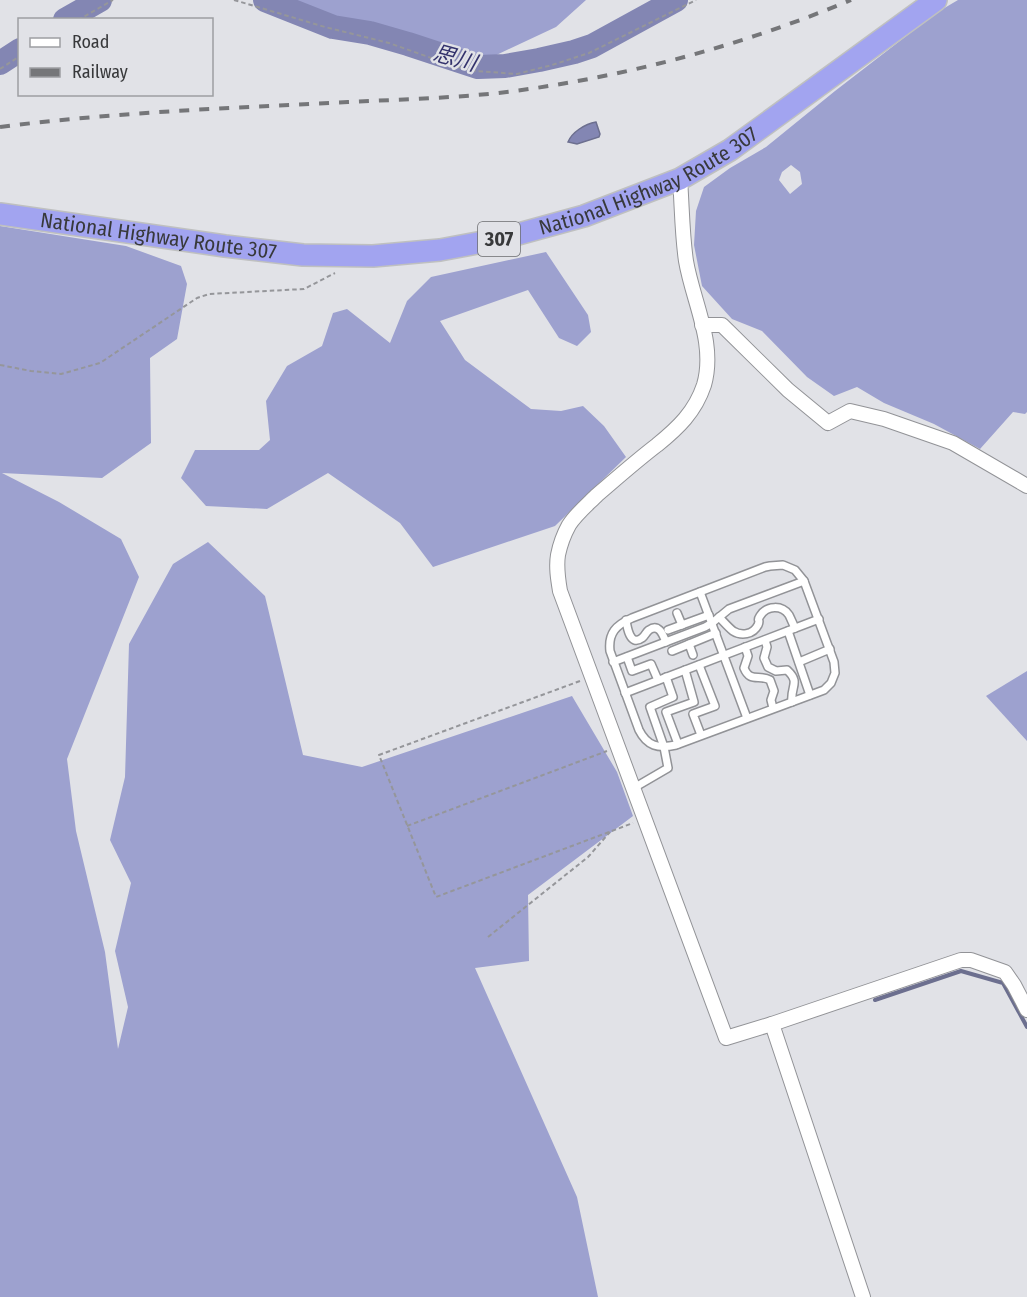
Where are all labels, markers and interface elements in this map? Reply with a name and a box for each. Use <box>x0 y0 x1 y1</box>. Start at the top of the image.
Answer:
legend <box>18 18 213 96</box>
text: Road <box>72 31 109 53</box>
water label: 思川 <box>430 39 482 77</box>
text: Railway <box>72 61 128 83</box>
street label: National Highway Route 307 <box>536 121 763 241</box>
street label: National Highway Route 307 <box>39 207 278 265</box>
road number: 307 <box>478 222 520 256</box>

